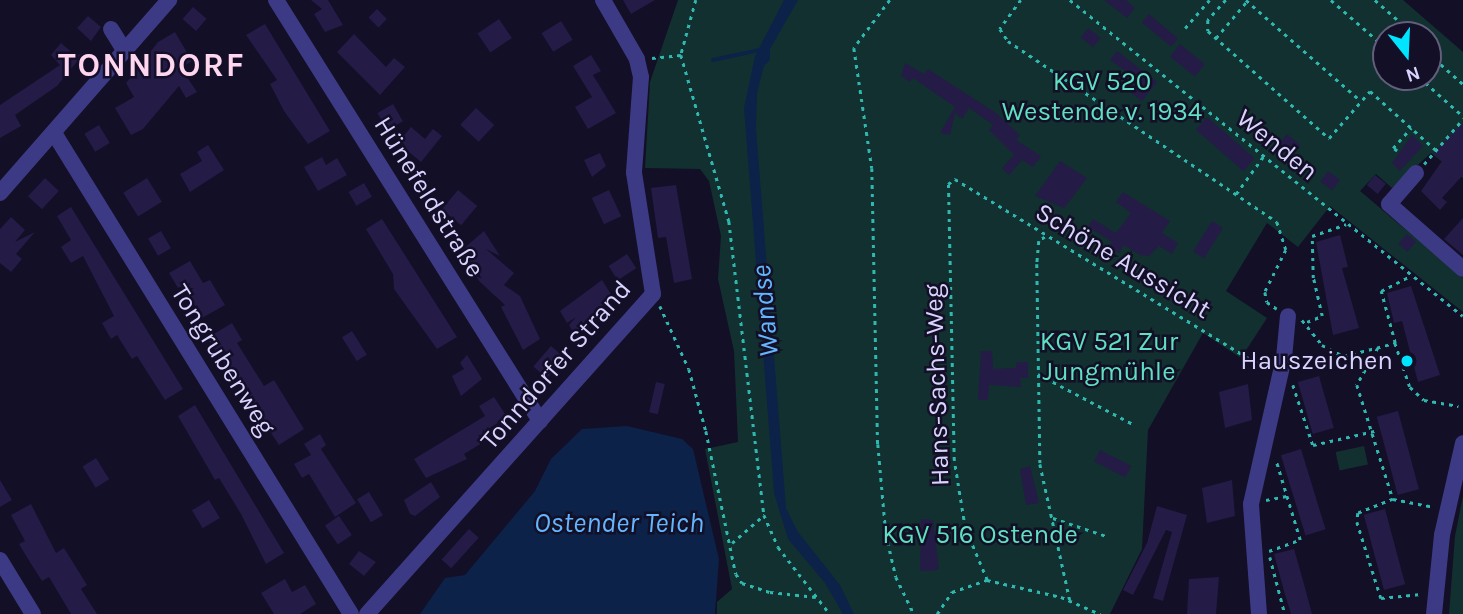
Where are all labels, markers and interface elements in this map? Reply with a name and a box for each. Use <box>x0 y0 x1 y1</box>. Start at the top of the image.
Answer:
north arrow <box>1372 21 1442 91</box>
district label: TONNDORF <box>59 46 245 86</box>
text: N <box>1403 62 1423 87</box>
park label: KGV 520 Westende v. 1934 <box>1002 66 1202 128</box>
street label: Wenden <box>1230 103 1324 187</box>
street label: Hünefeldstraße <box>367 111 491 283</box>
street label: Schöne Aussicht <box>1030 196 1216 326</box>
water label: Wandse <box>744 264 786 358</box>
street label: Tonndorfer Strand <box>474 274 638 456</box>
street label: Tongrubenweg <box>164 279 282 441</box>
street label: Hans-Sachs-Weg <box>918 283 956 487</box>
park label: KGV 521 Zur Jungmühle <box>1040 326 1178 388</box>
place label: Hauszeichen <box>1240 345 1393 377</box>
marker: Hauszeichen <box>1399 353 1415 369</box>
water label: Ostender Teich <box>534 506 704 540</box>
park label: KGV 516 Ostende <box>882 519 1078 551</box>

